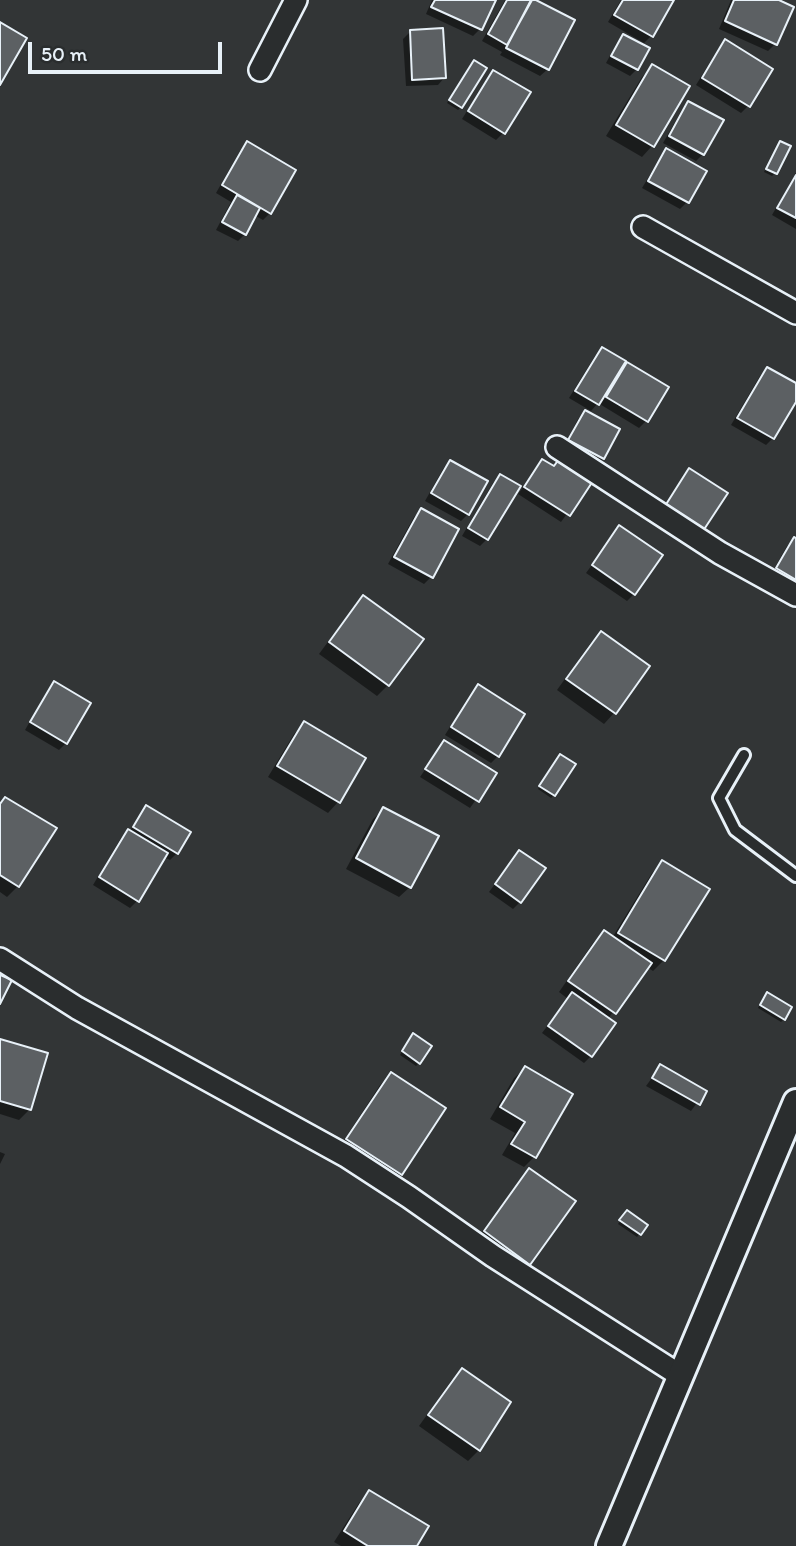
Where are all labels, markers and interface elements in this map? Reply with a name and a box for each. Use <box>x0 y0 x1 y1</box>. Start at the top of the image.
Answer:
scale bar <box>32 28 226 72</box>
text: 50 m <box>41 41 87 66</box>

